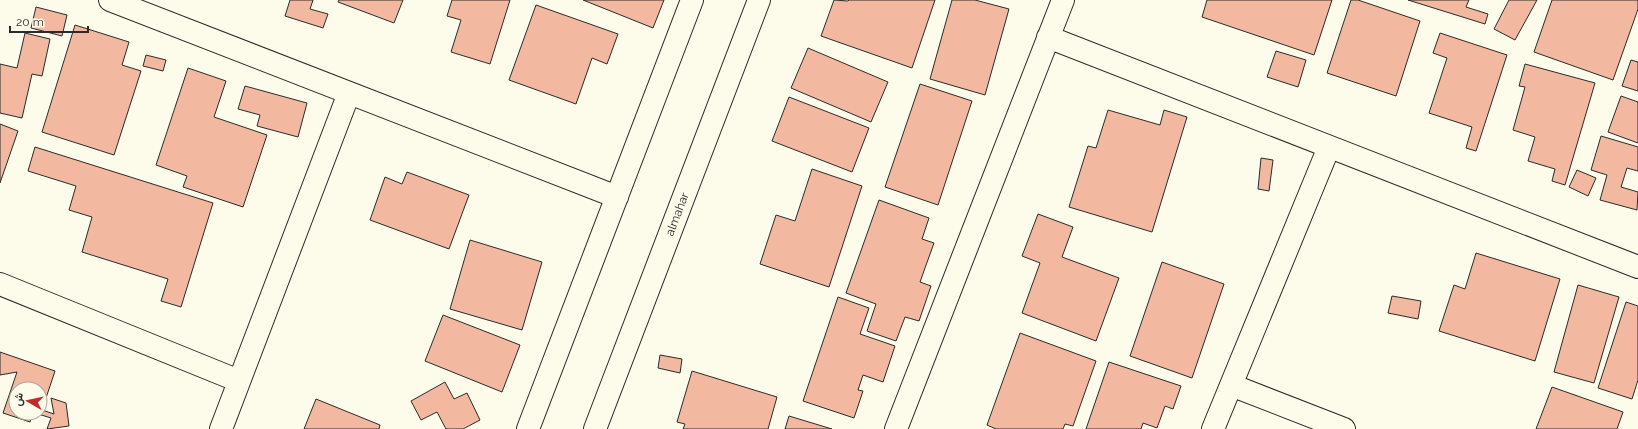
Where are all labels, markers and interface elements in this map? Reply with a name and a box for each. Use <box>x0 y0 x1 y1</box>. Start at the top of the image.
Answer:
scale bar <box>10 8 88 34</box>
text: 20 m <box>16 15 44 29</box>
street label: almahar <box>663 190 692 238</box>
north arrow <box>8 381 48 421</box>
text: ش <box>11 392 26 407</box>

